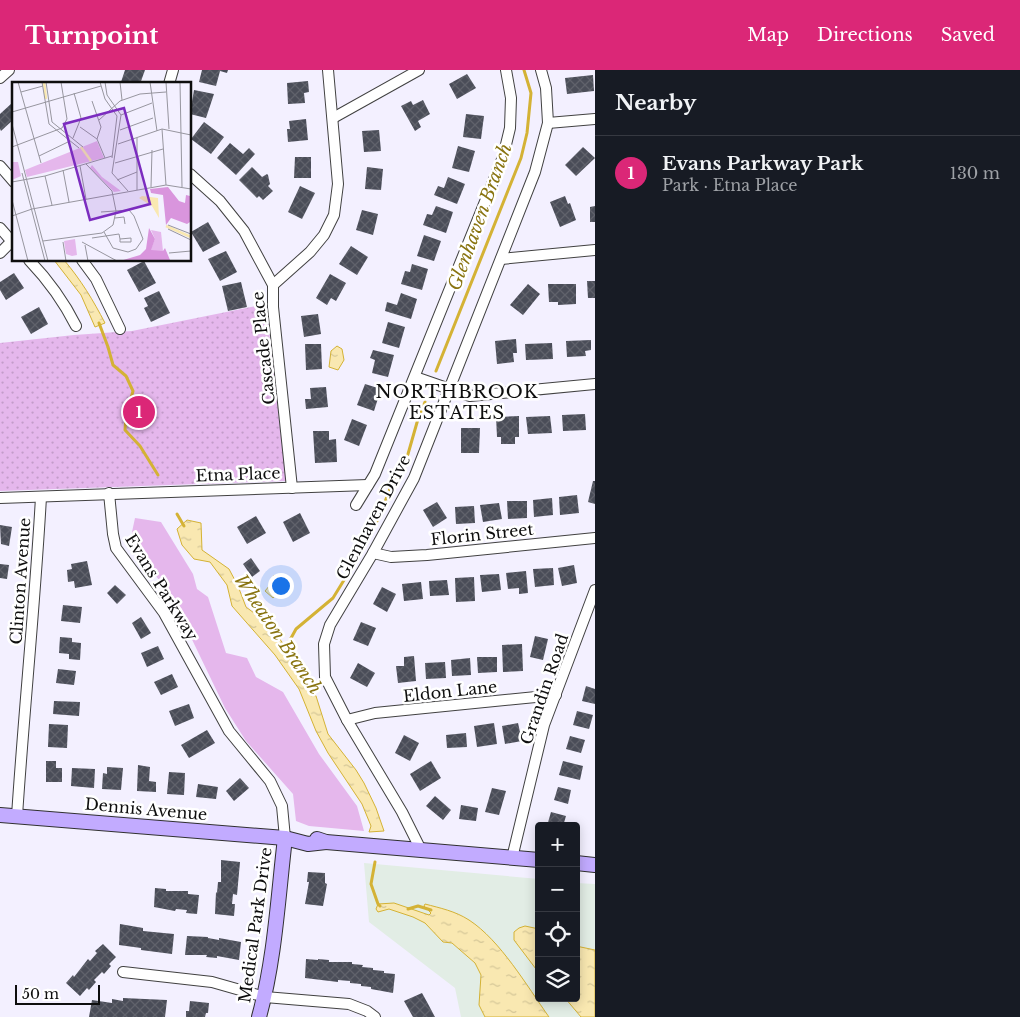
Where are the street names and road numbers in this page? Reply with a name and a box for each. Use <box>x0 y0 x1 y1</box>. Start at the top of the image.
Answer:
street label: Cascade Place <box>247 290 279 406</box>
street label: Glenhaven Drive <box>332 451 414 583</box>
street label: Etna Place <box>195 463 281 485</box>
street label: Clinton Avenue <box>6 517 34 645</box>
street label: Florin Street <box>430 519 534 549</box>
street label: Evans Parkway <box>121 530 203 645</box>
street label: Grandin Road <box>516 631 572 747</box>
street label: Eldon Lane <box>402 676 498 706</box>
street label: Dennis Avenue <box>84 794 208 824</box>
street label: Medical Park Drive <box>234 846 276 1004</box>

